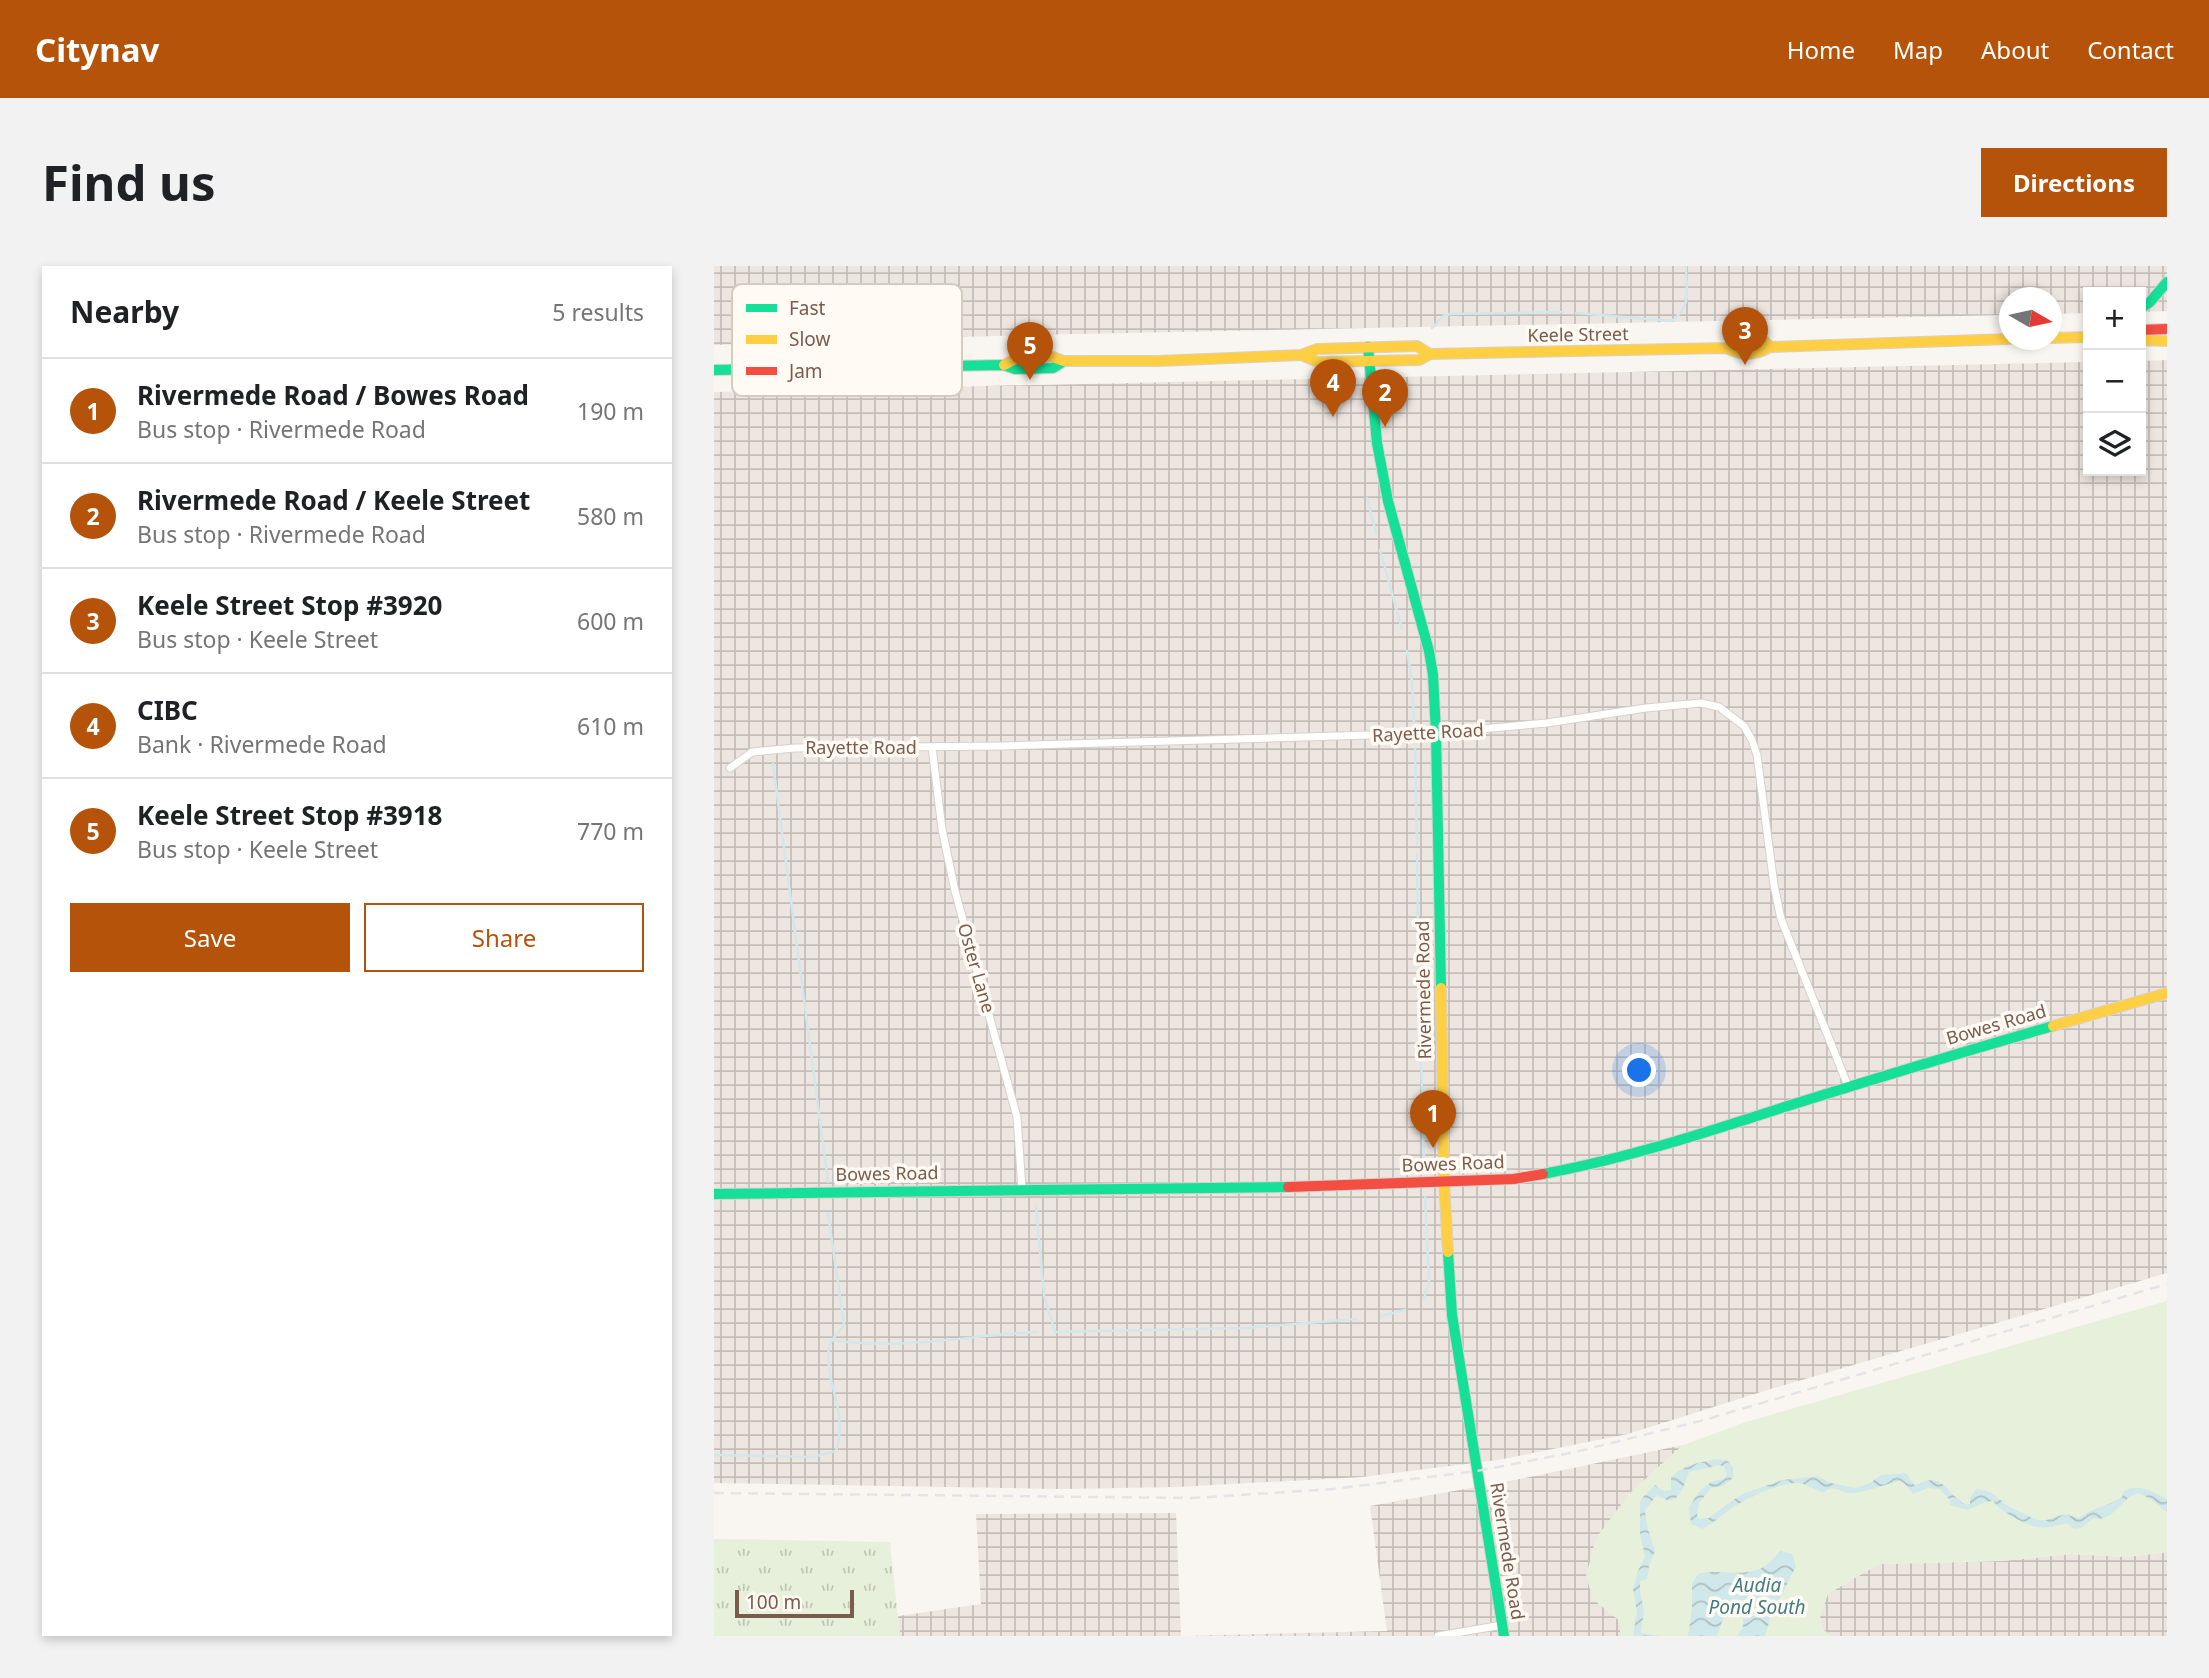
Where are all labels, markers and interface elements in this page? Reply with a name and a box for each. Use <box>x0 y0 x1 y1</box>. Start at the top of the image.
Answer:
text: Citynav <box>35 27 159 72</box>
text: Home <box>1787 33 1855 66</box>
text: Map <box>1893 33 1943 66</box>
text: About <box>1981 33 2049 66</box>
text: Contact <box>2087 33 2174 66</box>
button: Directions <box>1981 148 2167 217</box>
text: Find us <box>42 149 216 215</box>
legend <box>732 284 962 396</box>
north arrow <box>1999 287 2062 350</box>
map controls <box>2083 287 2146 476</box>
button: + <box>2083 287 2146 350</box>
text: Nearby <box>70 291 179 332</box>
text: Fast <box>789 295 826 321</box>
text: 5 results <box>552 296 644 328</box>
pin: 3 <box>1722 307 1768 365</box>
street label: Keele Street <box>1527 321 1629 347</box>
pin: 5 <box>1007 322 1053 380</box>
text: Slow <box>789 326 830 352</box>
button: − <box>2083 350 2146 413</box>
text: Jam <box>787 358 823 384</box>
pin: 4 <box>1310 359 1356 417</box>
pin: 2 <box>1362 369 1408 427</box>
text: Rivermede Road / Bowes Road <box>137 377 529 413</box>
text: 1 <box>86 395 100 427</box>
text: 190 m <box>577 395 644 427</box>
text: Bus stop · Rivermede Road <box>137 413 426 445</box>
button: layers <box>2083 413 2146 476</box>
text: Rivermede Road / Keele Street <box>137 482 530 518</box>
text: 2 <box>86 500 100 532</box>
text: 580 m <box>577 500 644 532</box>
text: Bus stop · Rivermede Road <box>137 518 426 550</box>
text: Keele Street Stop #3920 <box>137 587 442 623</box>
text: 3 <box>86 605 100 637</box>
text: 600 m <box>577 605 644 637</box>
text: Bus stop · Keele Street <box>137 623 378 655</box>
text: CIBC <box>137 692 198 728</box>
text: 4 <box>86 710 100 742</box>
text: 610 m <box>577 710 644 742</box>
street label: Rayette Road <box>1372 717 1484 747</box>
text: Bank · Rivermede Road <box>137 728 387 760</box>
street label: Rayette Road <box>805 735 917 759</box>
text: Keele Street Stop #3918 <box>137 797 442 833</box>
text: 5 <box>86 815 100 847</box>
text: 770 m <box>577 815 644 847</box>
text: Bus stop · Keele Street <box>137 833 378 865</box>
button: Save <box>70 903 350 972</box>
button: Share <box>364 903 644 972</box>
street label: Oster Lane <box>953 920 1001 1016</box>
street label: Rivermede Road <box>1410 920 1436 1060</box>
street label: Bowes Road <box>1943 998 2049 1050</box>
your location <box>1622 1053 1656 1087</box>
pin: 1 <box>1410 1090 1456 1148</box>
street label: Bowes Road <box>1401 1149 1505 1177</box>
street label: Bowes Road <box>835 1160 939 1186</box>
street label: Rivermede Road <box>1485 1481 1531 1621</box>
water label: Audia Pond South <box>1708 1572 1806 1620</box>
scale bar <box>735 1587 854 1619</box>
text: 100 m <box>746 1589 801 1615</box>

